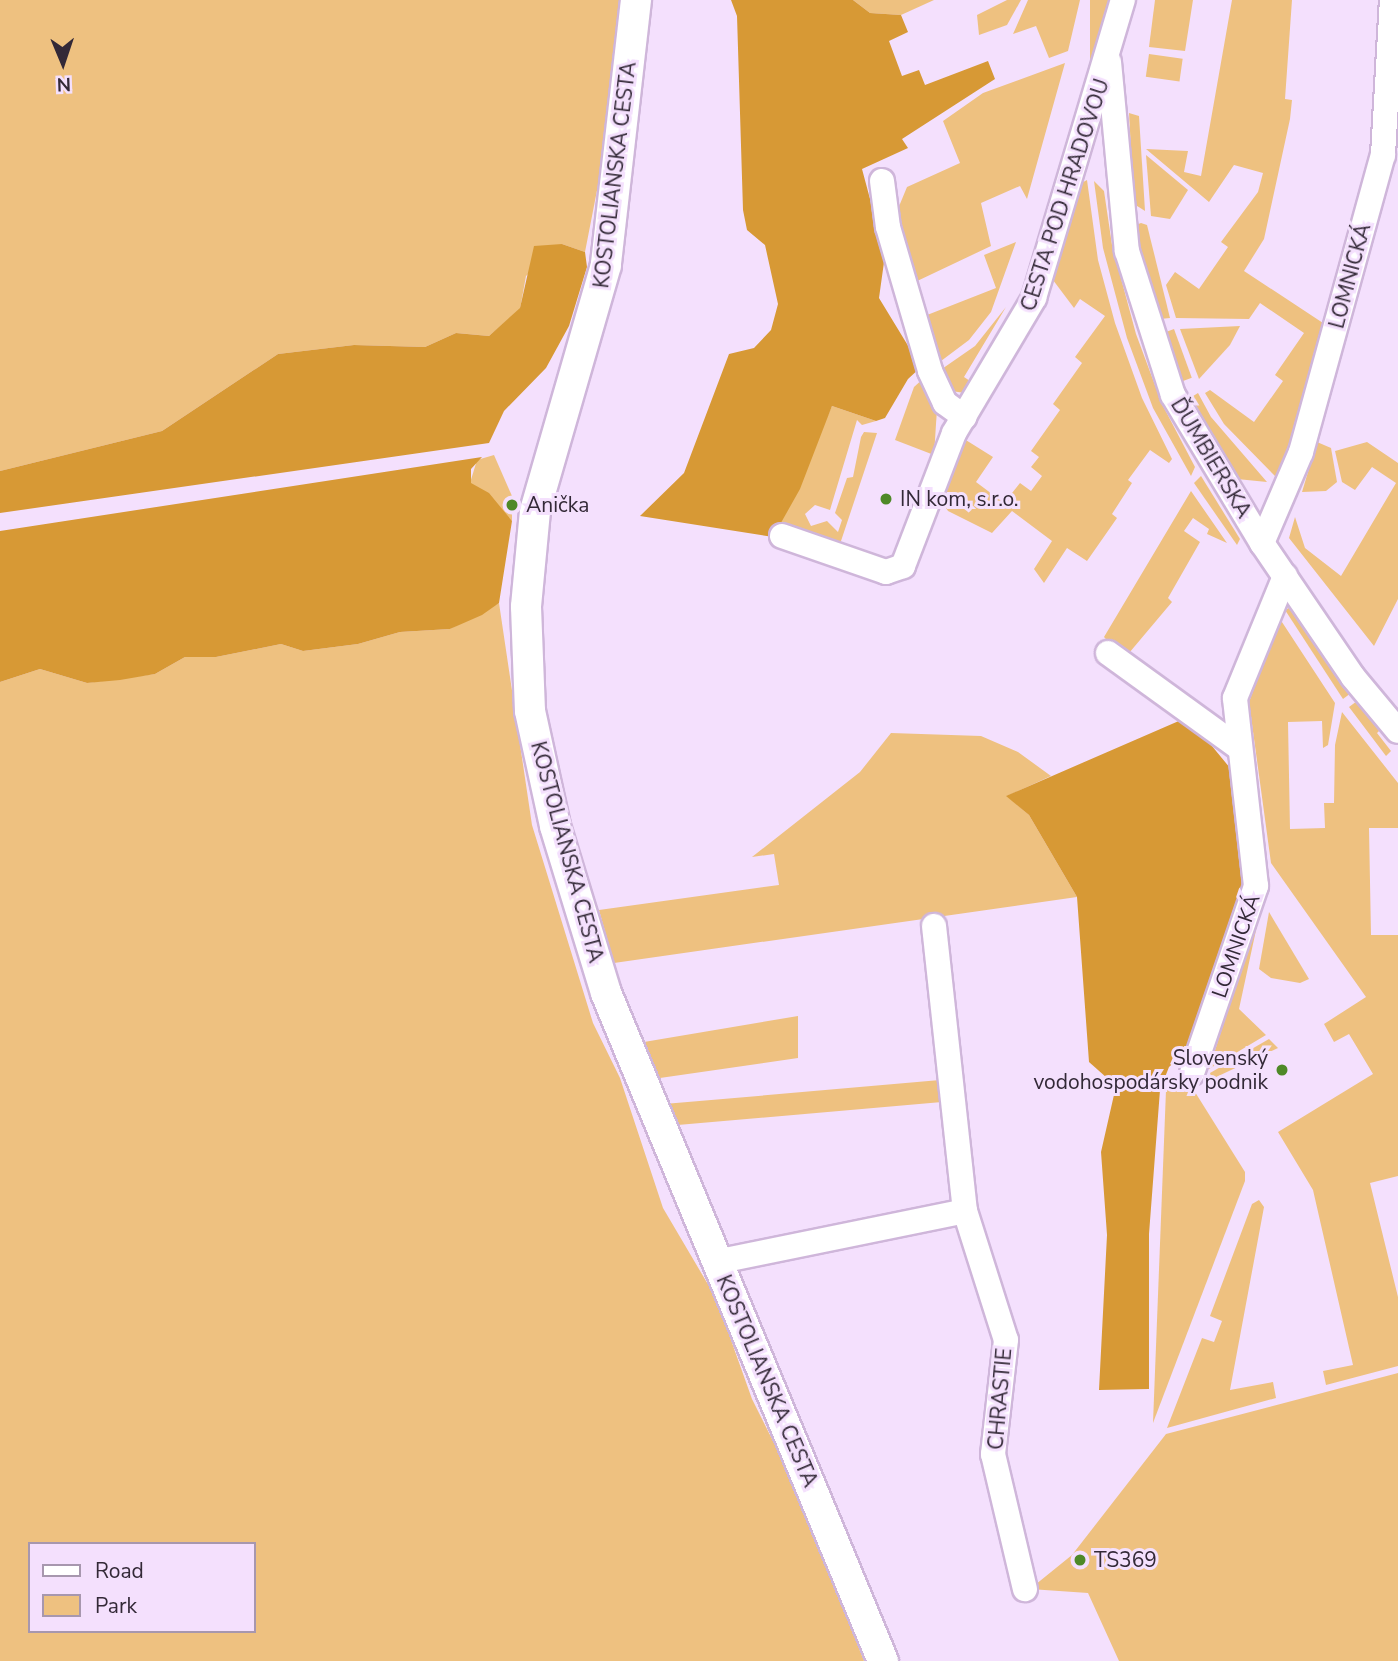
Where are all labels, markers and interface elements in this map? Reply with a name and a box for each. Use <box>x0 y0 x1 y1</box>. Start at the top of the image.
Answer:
north arrow <box>28 28 98 98</box>
street label: KOSTOLIANSKA CESTA <box>589 60 641 290</box>
text: N <box>56 71 71 97</box>
street label: CESTA POD HRADOVOU <box>1016 76 1114 314</box>
street label: LOMNICKÁ <box>1324 221 1376 331</box>
street label: ĎUMBIERSKA <box>1165 393 1257 523</box>
place label: IN kom, s.r.o. <box>900 486 1019 512</box>
marker: IN kom, s.r.o. <box>878 491 894 507</box>
place label: Anička <box>526 492 589 518</box>
marker: Anička <box>504 497 520 513</box>
street label: KOSTOLIANSKA CESTA <box>525 739 609 965</box>
street label: LOMNICKÁ <box>1207 891 1265 1001</box>
place label: Slovenský vodohospodársky podnik <box>1033 1045 1268 1095</box>
marker: Slovenský vodohospodársky podnik <box>1274 1062 1290 1078</box>
street label: KOSTOLIANSKA CESTA <box>711 1271 823 1491</box>
street label: CHRASTIE <box>983 1347 1017 1451</box>
legend <box>28 1542 256 1633</box>
place label: TS369 <box>1094 1547 1157 1573</box>
marker: TS369 <box>1072 1552 1088 1568</box>
text: Road <box>95 1557 144 1585</box>
text: Park <box>95 1592 137 1620</box>

